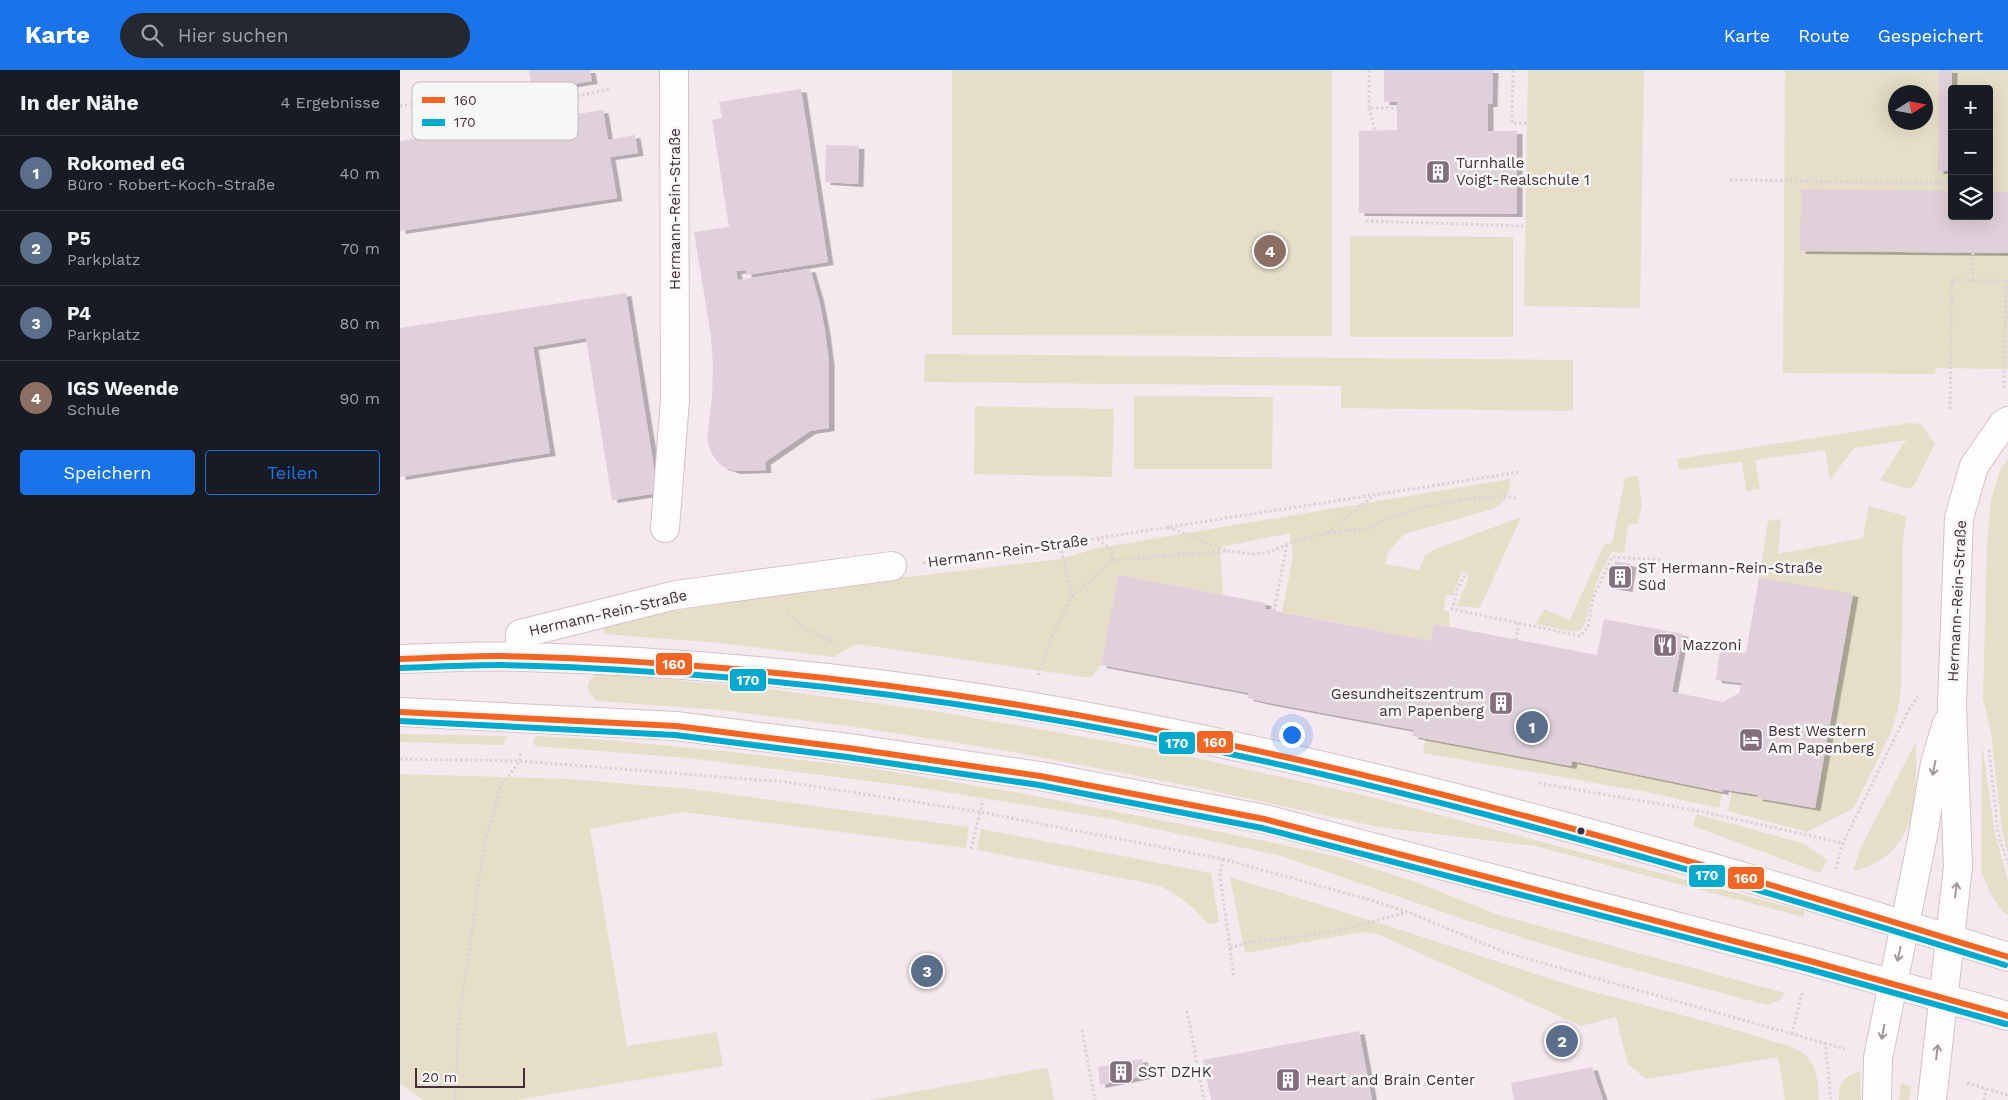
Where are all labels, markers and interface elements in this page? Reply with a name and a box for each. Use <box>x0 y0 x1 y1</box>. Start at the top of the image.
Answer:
search box <box>120 13 470 58</box>
text: Karte <box>25 21 90 49</box>
icon: search <box>138 21 166 49</box>
text: Hier suchen <box>178 24 288 47</box>
text: Karte <box>1724 25 1770 46</box>
text: Route <box>1798 25 1850 46</box>
text: Gespeichert <box>1878 25 1983 46</box>
legend <box>412 82 578 140</box>
north arrow <box>1888 85 1933 130</box>
map controls <box>1948 85 1993 220</box>
button: + <box>1948 85 1993 130</box>
text: In der Nähe <box>20 90 139 115</box>
text: 160 <box>454 92 477 108</box>
text: 4 Ergebnisse <box>280 93 380 112</box>
text: 170 <box>454 114 476 130</box>
street label: Hermann-Rein-Straße <box>666 128 684 290</box>
button: − <box>1948 130 1993 175</box>
text: Rokomed eG <box>67 152 185 175</box>
place label: Turnhalle Voigt-Realschule 1 <box>1456 154 1590 189</box>
building icon: Turnhalle Voigt-Realschule 1 <box>1425 159 1451 185</box>
text: 1 <box>33 164 39 183</box>
text: 40 m <box>340 164 380 183</box>
text: Büro · Robert-Koch-Straße <box>67 175 275 194</box>
button: layers <box>1948 175 1993 220</box>
text: P5 <box>67 227 91 250</box>
pin: 4 <box>1254 232 1286 270</box>
text: 2 <box>31 239 41 258</box>
text: 70 m <box>341 239 380 258</box>
text: Parkplatz <box>67 250 140 269</box>
text: P4 <box>67 302 91 325</box>
text: 3 <box>31 314 41 333</box>
text: 80 m <box>339 314 380 333</box>
text: Parkplatz <box>67 325 140 344</box>
text: IGS Weende <box>67 377 179 400</box>
text: 4 <box>31 389 41 408</box>
text: 90 m <box>339 389 380 408</box>
text: Schule <box>67 400 120 419</box>
button: Speichern <box>20 450 195 495</box>
button: Teilen <box>205 450 380 495</box>
street label: Hermann-Rein-Straße <box>1944 520 1970 682</box>
street label: Hermann-Rein-Straße <box>927 531 1089 571</box>
place label: ST Hermann-Rein-Straße Süd <box>1638 559 1823 594</box>
building icon: ST Hermann-Rein-Straße Süd <box>1607 564 1633 590</box>
street label: Hermann-Rein-Straße <box>527 586 689 640</box>
restaurant icon: Mazzoni <box>1652 632 1678 658</box>
place label: Mazzoni <box>1682 636 1741 654</box>
line badge: 160 <box>655 652 693 676</box>
text: 160 <box>662 656 686 672</box>
line badge: 170 <box>729 668 767 692</box>
text: 170 <box>736 672 760 688</box>
place label: Gesundheitszentrum am Papenberg <box>1331 685 1484 720</box>
building icon: Gesundheitszentrum am Papenberg <box>1488 690 1514 716</box>
pin: 1 <box>1516 708 1548 746</box>
your location <box>1279 722 1305 748</box>
place label: Best Western Am Papenberg <box>1768 722 1874 757</box>
hotel icon: Best Western Am Papenberg <box>1738 727 1764 753</box>
line badge: 160 <box>1196 730 1234 754</box>
line badge: 170 <box>1158 731 1196 755</box>
text: 160 <box>1203 734 1227 750</box>
text: 170 <box>1165 735 1189 751</box>
one-way arrow <box>1929 760 1939 776</box>
unlabelled marker <box>1576 826 1586 836</box>
line badge: 170 <box>1688 864 1726 888</box>
line badge: 160 <box>1727 866 1765 890</box>
text: 170 <box>1695 867 1719 883</box>
text: 160 <box>1734 870 1758 886</box>
one-way arrow <box>1951 883 1961 899</box>
one-way arrow <box>1894 946 1903 962</box>
pin: 3 <box>911 952 943 990</box>
pin: 2 <box>1546 1022 1578 1060</box>
one-way arrow <box>1878 1024 1888 1040</box>
one-way arrow <box>1932 1044 1942 1060</box>
building icon: SST DZHK <box>1108 1059 1134 1085</box>
place label: SST DZHK <box>1138 1063 1212 1081</box>
scale bar <box>415 1065 525 1088</box>
building icon: Heart and Brain Center <box>1275 1067 1301 1093</box>
text: 20 m <box>422 1069 457 1085</box>
place label: Heart and Brain Center <box>1306 1071 1475 1089</box>

